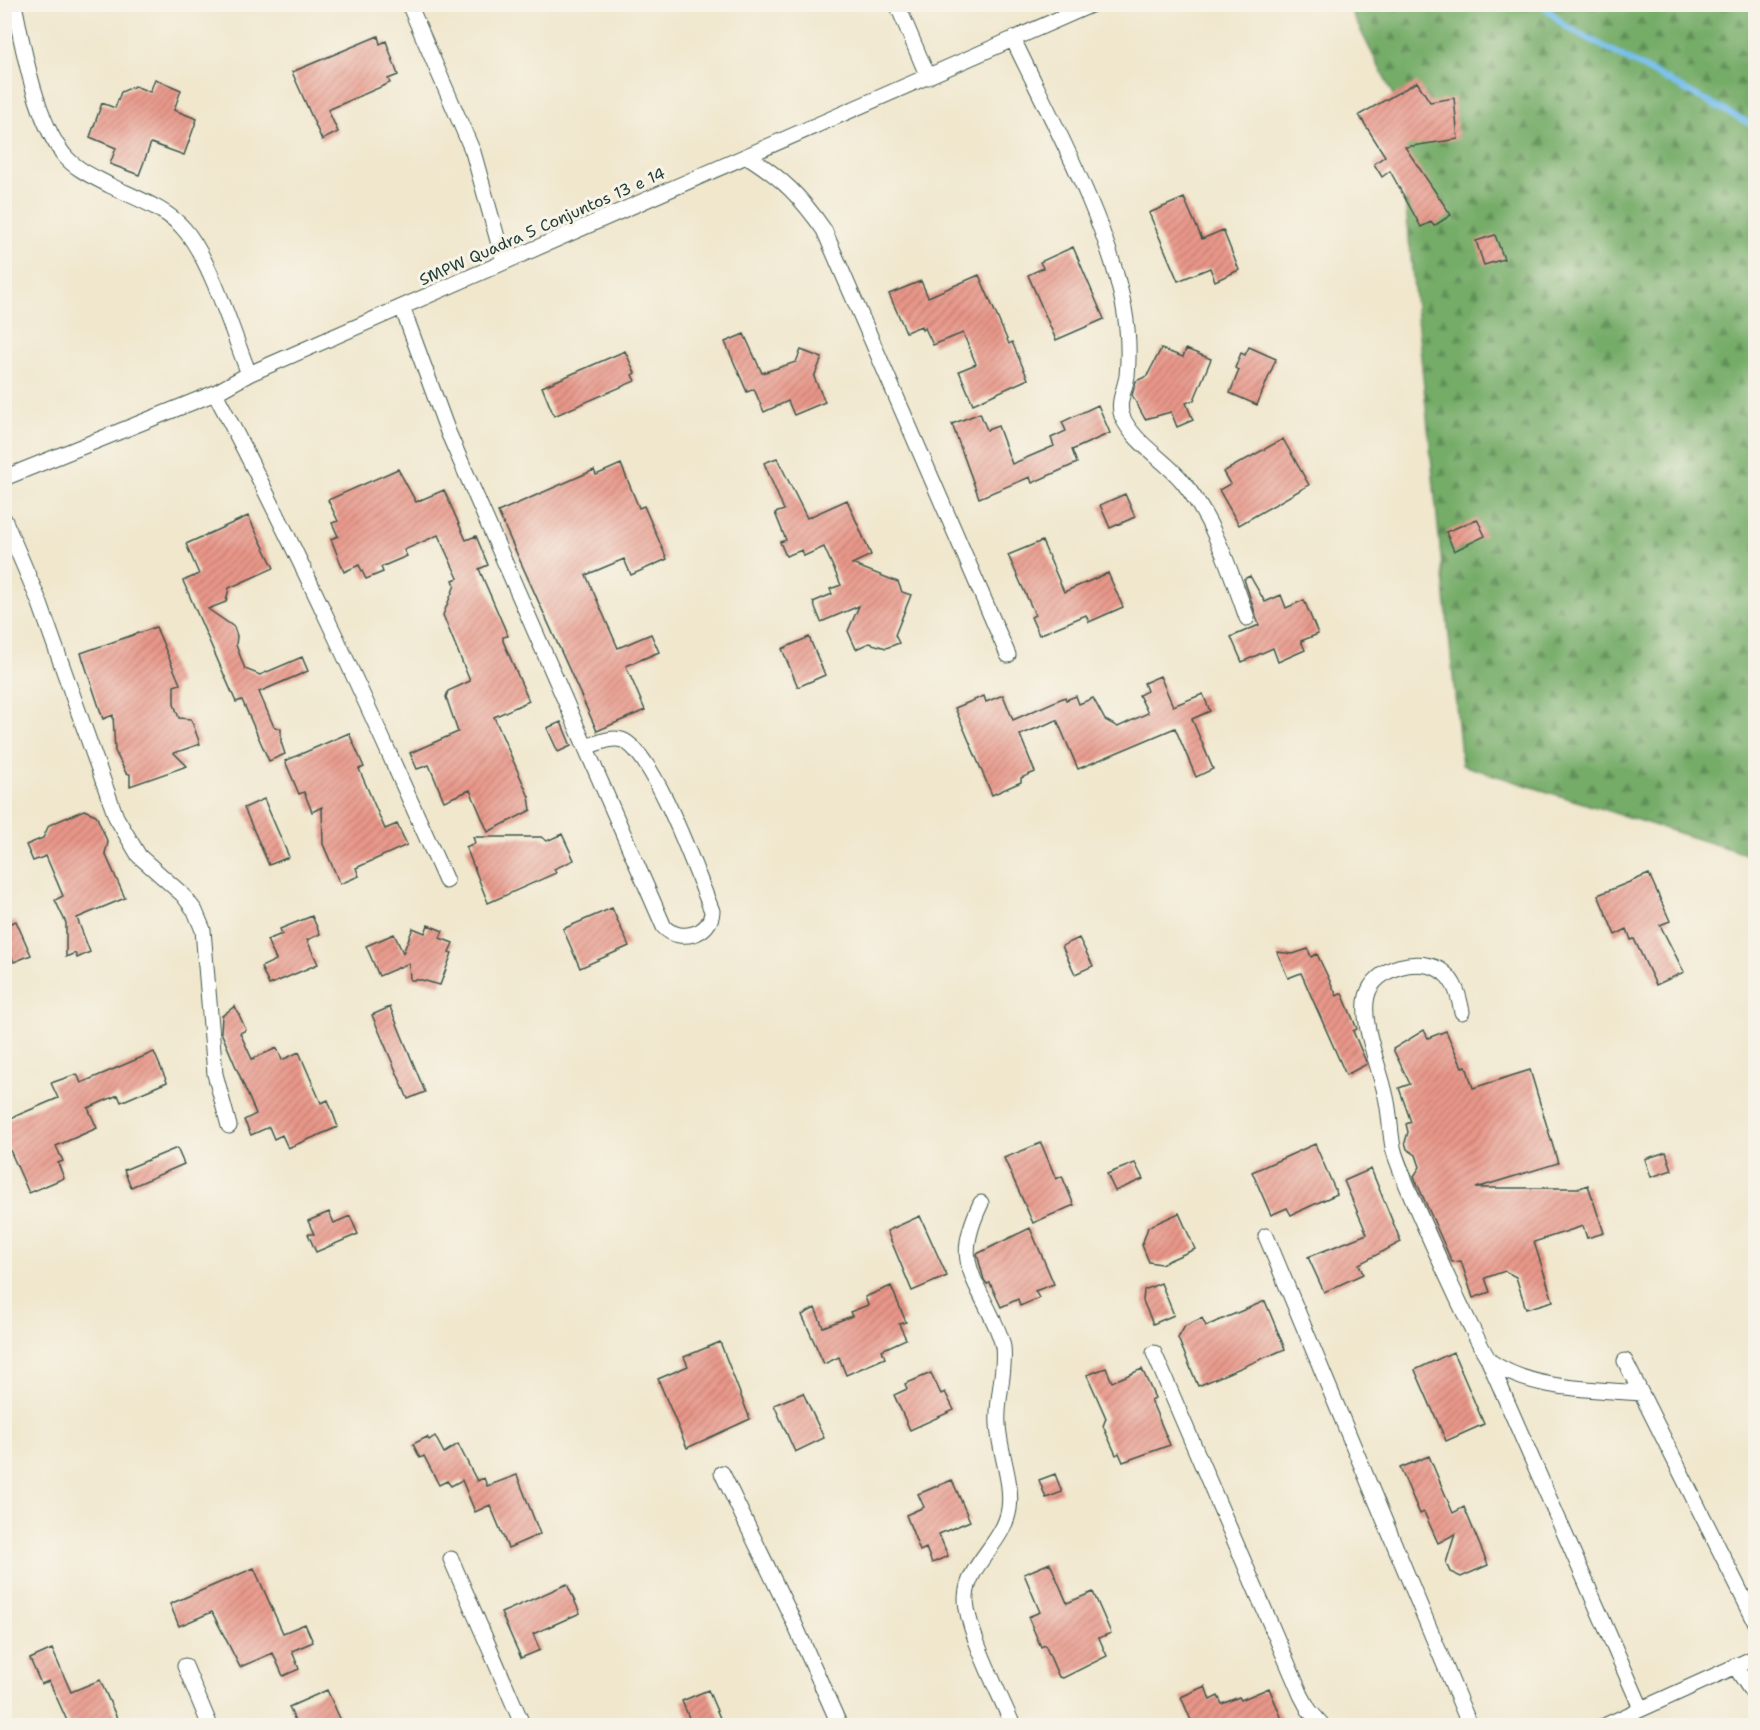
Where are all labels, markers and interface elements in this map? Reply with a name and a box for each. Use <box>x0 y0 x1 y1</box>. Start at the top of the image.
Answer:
street label: SMPW Quadra 5 Conjuntos 13 e 14 <box>416 163 669 290</box>

